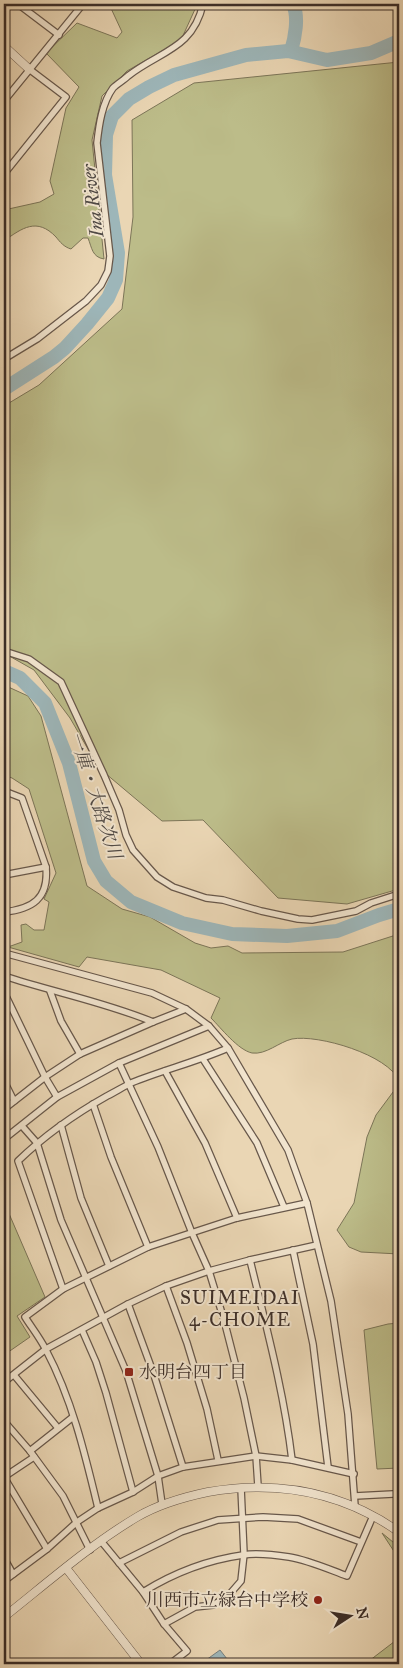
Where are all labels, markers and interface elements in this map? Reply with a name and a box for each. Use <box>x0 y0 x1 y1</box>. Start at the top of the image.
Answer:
water label: Ina River <box>76 162 109 240</box>
water label: 一庫・大路次川 <box>64 728 128 864</box>
district label: SUIMEIDAI 4-CHOME <box>180 1286 300 1331</box>
place label: 水明台四丁目 <box>139 1361 247 1383</box>
marker: 水明台四丁目 <box>123 1366 135 1378</box>
place label: 川西市立緑台中学校 <box>146 1589 308 1611</box>
north arrow <box>326 1590 376 1640</box>
marker: 川西市立緑台中学校 <box>312 1594 324 1606</box>
text: N <box>353 1606 372 1621</box>

